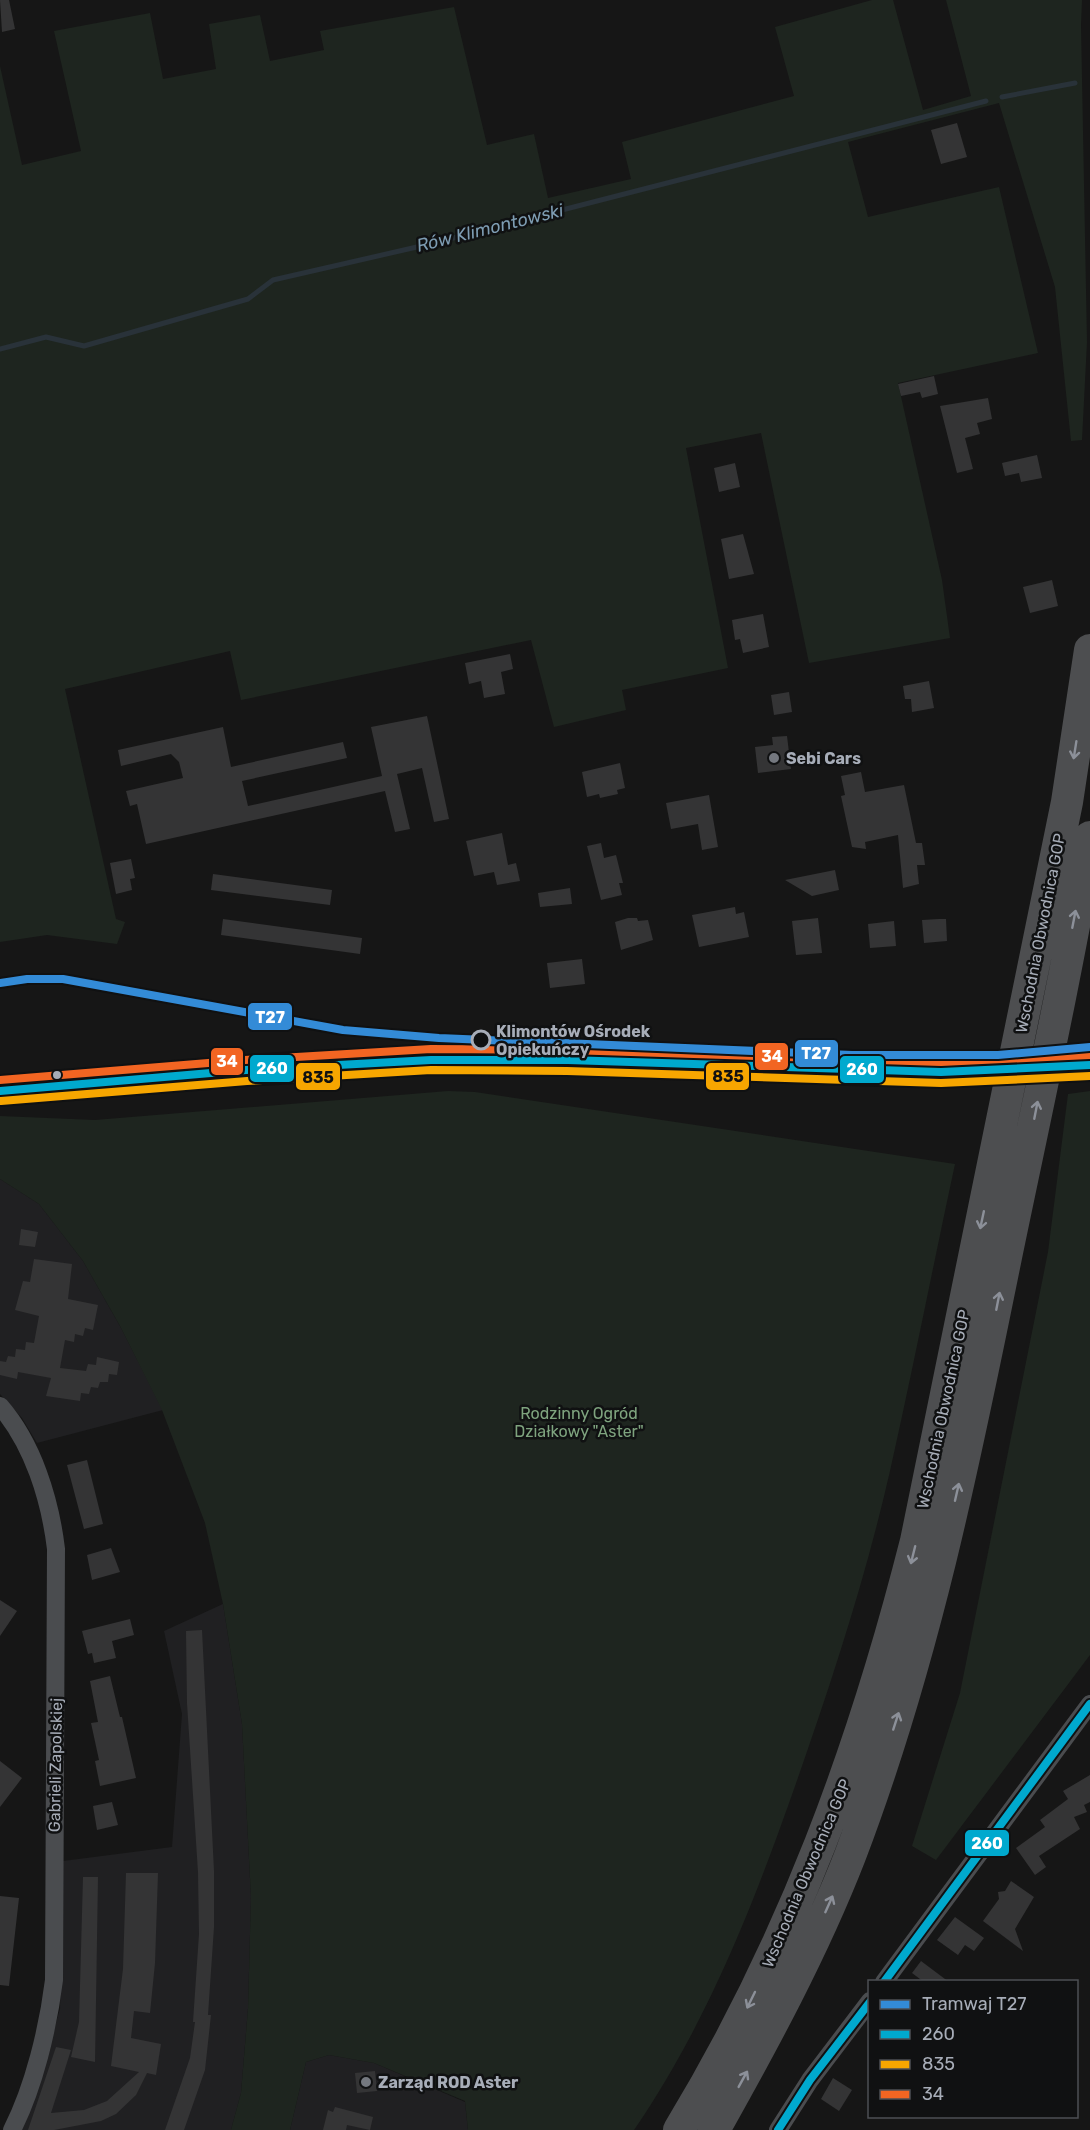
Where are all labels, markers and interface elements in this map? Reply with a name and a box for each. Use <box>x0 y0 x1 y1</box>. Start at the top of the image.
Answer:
water label: Rów Klimontowski <box>414 199 566 257</box>
one-way arrow <box>1070 740 1081 759</box>
place label: Sebi Cars <box>786 749 861 768</box>
marker: Sebi Cars <box>767 751 781 765</box>
street label: Wschodnia Obwodnica GOP <box>1012 832 1069 1035</box>
one-way arrow <box>1069 909 1080 929</box>
line badge: T27 <box>247 1002 293 1031</box>
text: T27 <box>255 1008 285 1027</box>
place label: Klimontów Ośrodek Opiekuńczy <box>496 1022 651 1059</box>
marker: Klimontów Ośrodek Opiekuńczy <box>471 1030 491 1050</box>
line badge: T27 <box>794 1039 839 1068</box>
line badge: 34 <box>754 1042 789 1071</box>
text: T27 <box>801 1044 831 1063</box>
line badge: 34 <box>210 1047 244 1076</box>
text: 34 <box>761 1047 783 1066</box>
text: 34 <box>216 1052 238 1071</box>
line badge: 260 <box>249 1054 295 1083</box>
line badge: 260 <box>839 1055 885 1084</box>
text: 260 <box>256 1059 288 1078</box>
text: 260 <box>846 1060 878 1079</box>
line badge: 835 <box>295 1062 341 1091</box>
line badge: 835 <box>705 1062 750 1091</box>
text: 835 <box>712 1067 744 1086</box>
text: 835 <box>302 1068 334 1087</box>
unlabelled marker <box>51 1069 63 1081</box>
one-way arrow <box>1031 1101 1042 1120</box>
one-way arrow <box>976 1210 987 1230</box>
one-way arrow <box>992 1292 1004 1311</box>
street label: Wschodnia Obwodnica GOP <box>913 1308 974 1510</box>
park label: Rodzinny Ogród Działkowy "Aster" <box>514 1404 644 1441</box>
one-way arrow <box>951 1483 963 1502</box>
one-way arrow <box>906 1545 918 1564</box>
street label: Gabrieli Zapolskiej <box>45 1698 66 1832</box>
one-way arrow <box>892 1712 903 1731</box>
street label: Wschodnia Obwodnica GOP <box>758 1776 855 1970</box>
line badge: 260 <box>964 1829 1010 1857</box>
text: 260 <box>971 1834 1003 1853</box>
one-way arrow <box>824 1895 835 1913</box>
legend <box>868 1980 1078 2118</box>
one-way arrow <box>745 1991 757 2009</box>
text: Tramwaj T27 <box>922 1993 1027 2015</box>
text: 260 <box>922 2023 955 2045</box>
text: 835 <box>922 2053 955 2075</box>
one-way arrow <box>737 2071 749 2088</box>
place label: Zarząd ROD Aster <box>378 2073 519 2092</box>
marker: Zarząd ROD Aster <box>359 2075 373 2089</box>
text: 34 <box>922 2083 944 2105</box>

